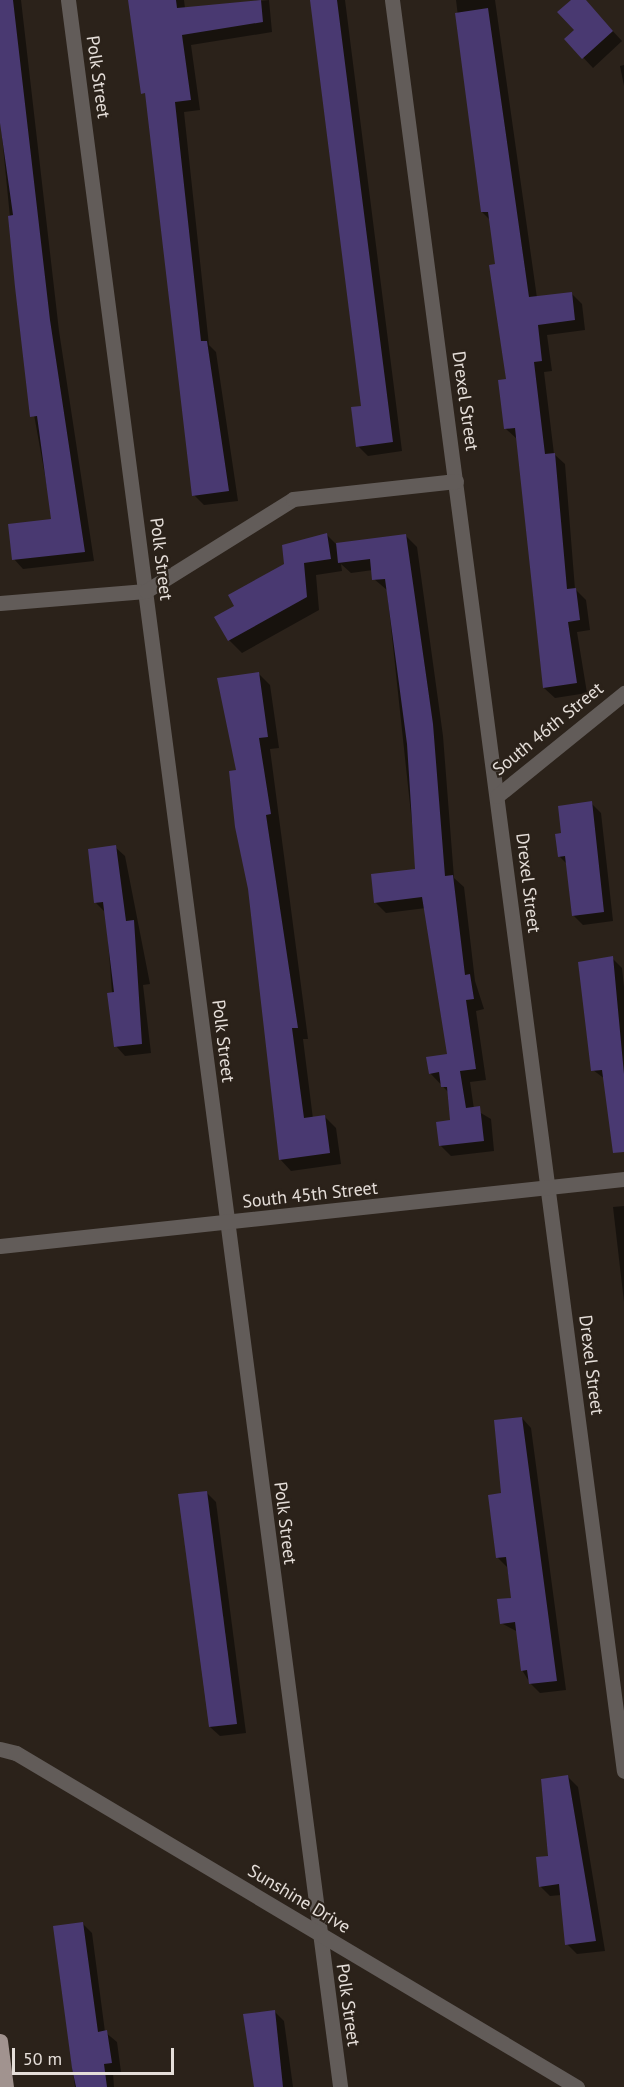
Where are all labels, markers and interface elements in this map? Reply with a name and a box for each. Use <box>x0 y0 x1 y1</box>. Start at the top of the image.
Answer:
street label: Polk Street <box>81 34 115 120</box>
street label: Drexel Street <box>447 350 483 452</box>
street label: Polk Street <box>145 516 177 602</box>
street label: South 46th Street <box>488 678 608 780</box>
street label: Drexel Street <box>511 832 545 934</box>
street label: Polk Street <box>207 998 239 1084</box>
street label: South 45th Street <box>241 1177 379 1213</box>
street label: Drexel Street <box>574 1314 608 1416</box>
street label: Polk Street <box>269 1480 301 1566</box>
street label: Sunshine Drive <box>244 1860 354 1938</box>
street label: Polk Street <box>331 1962 365 2048</box>
scale bar <box>15 2036 177 2074</box>
text: 50 m <box>23 2047 62 2070</box>

